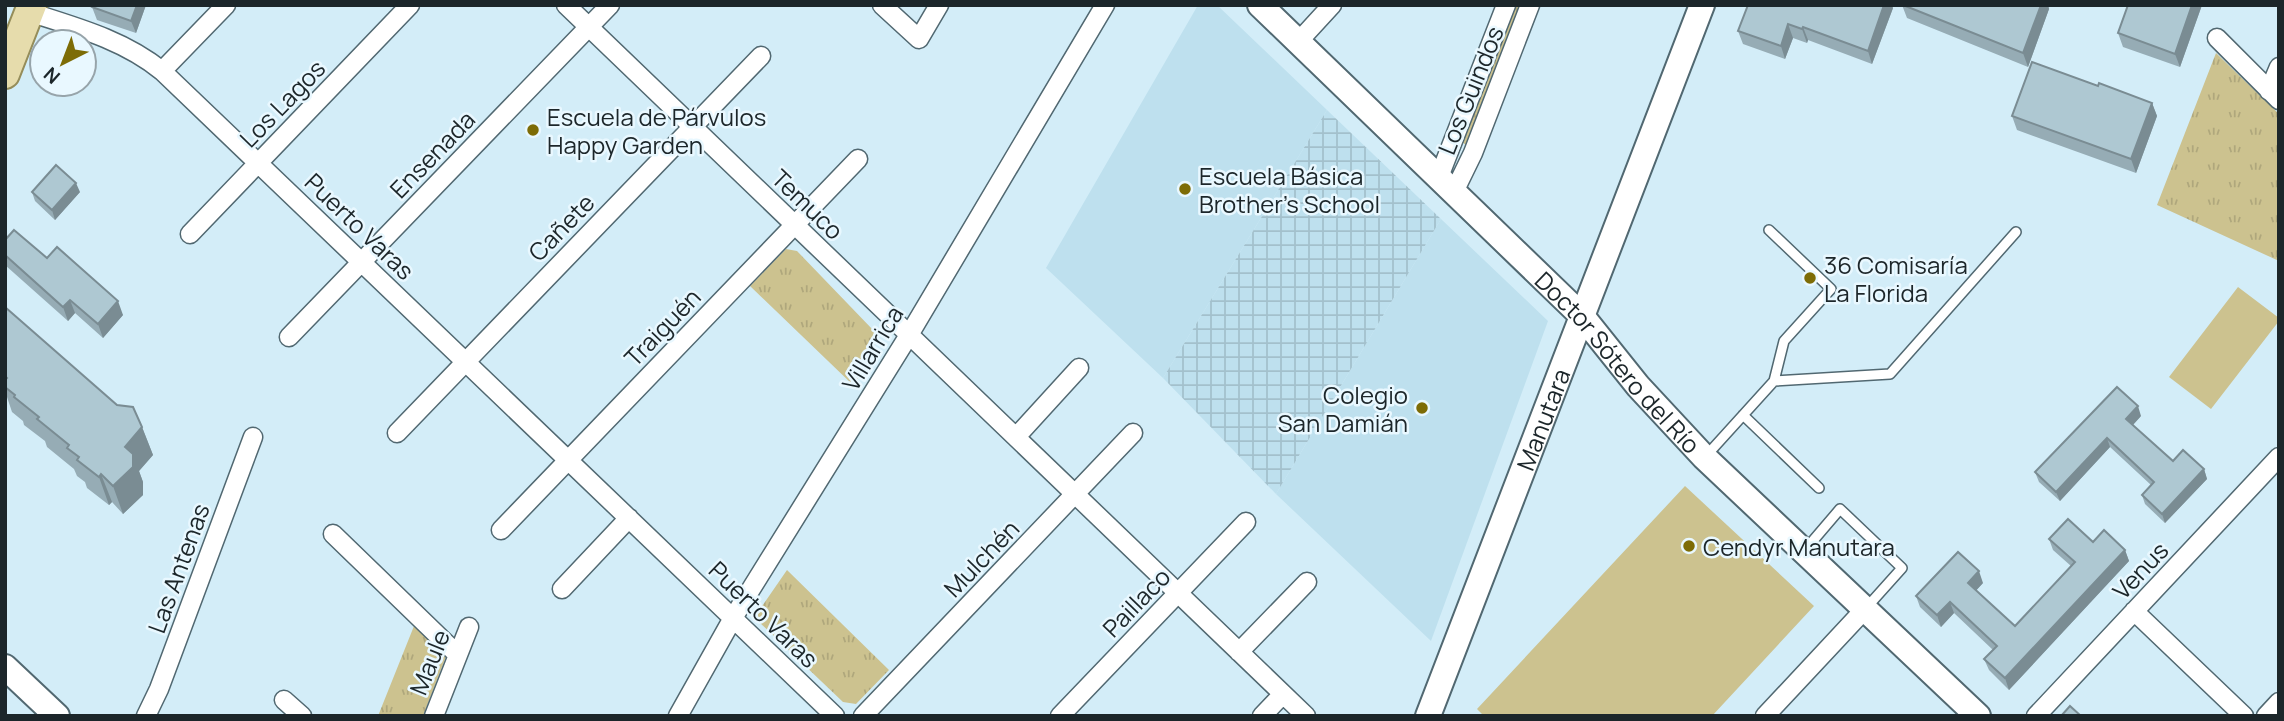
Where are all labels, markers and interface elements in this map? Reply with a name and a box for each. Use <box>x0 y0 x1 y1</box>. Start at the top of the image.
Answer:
street label: Los Guindos <box>1429 21 1511 159</box>
north arrow <box>28 28 98 98</box>
street label: Los Lagos <box>232 52 332 154</box>
text: N <box>38 61 65 90</box>
place label: Escuela de Párvulos Happy Garden <box>547 100 766 161</box>
street label: Ensenada <box>382 103 482 205</box>
marker: Escuela de Párvulos Happy Garden <box>525 122 541 138</box>
place label: Escuela Básica Brother's School <box>1199 159 1380 220</box>
street label: Temuco <box>765 162 851 246</box>
street label: Puerto Varas <box>298 165 422 287</box>
marker: Escuela Básica Brother's School <box>1177 181 1193 197</box>
street label: Cañete <box>521 186 601 268</box>
place label: 36 Comisaría La Florida <box>1824 248 1968 309</box>
street label: Doctor Sótero del Río <box>1528 263 1708 460</box>
marker: 36 Comisaría La Florida <box>1802 270 1818 286</box>
street label: Traiguén <box>617 281 707 373</box>
street label: Villarrica <box>834 299 910 397</box>
street label: Manutara <box>1508 364 1577 475</box>
place label: Colegio San Damián <box>1278 378 1408 439</box>
marker: Colegio San Damián <box>1414 400 1430 416</box>
street label: Las Antenas <box>139 499 217 637</box>
street label: Mulchén <box>936 512 1026 604</box>
place label: Cendyr Manutara <box>1703 530 1895 563</box>
street label: Venus <box>2105 534 2175 606</box>
marker: Cendyr Manutara <box>1681 538 1697 554</box>
street label: Puerto Varas <box>702 553 826 675</box>
street label: Paillaco <box>1095 560 1177 644</box>
street label: Maule <box>401 625 457 699</box>

